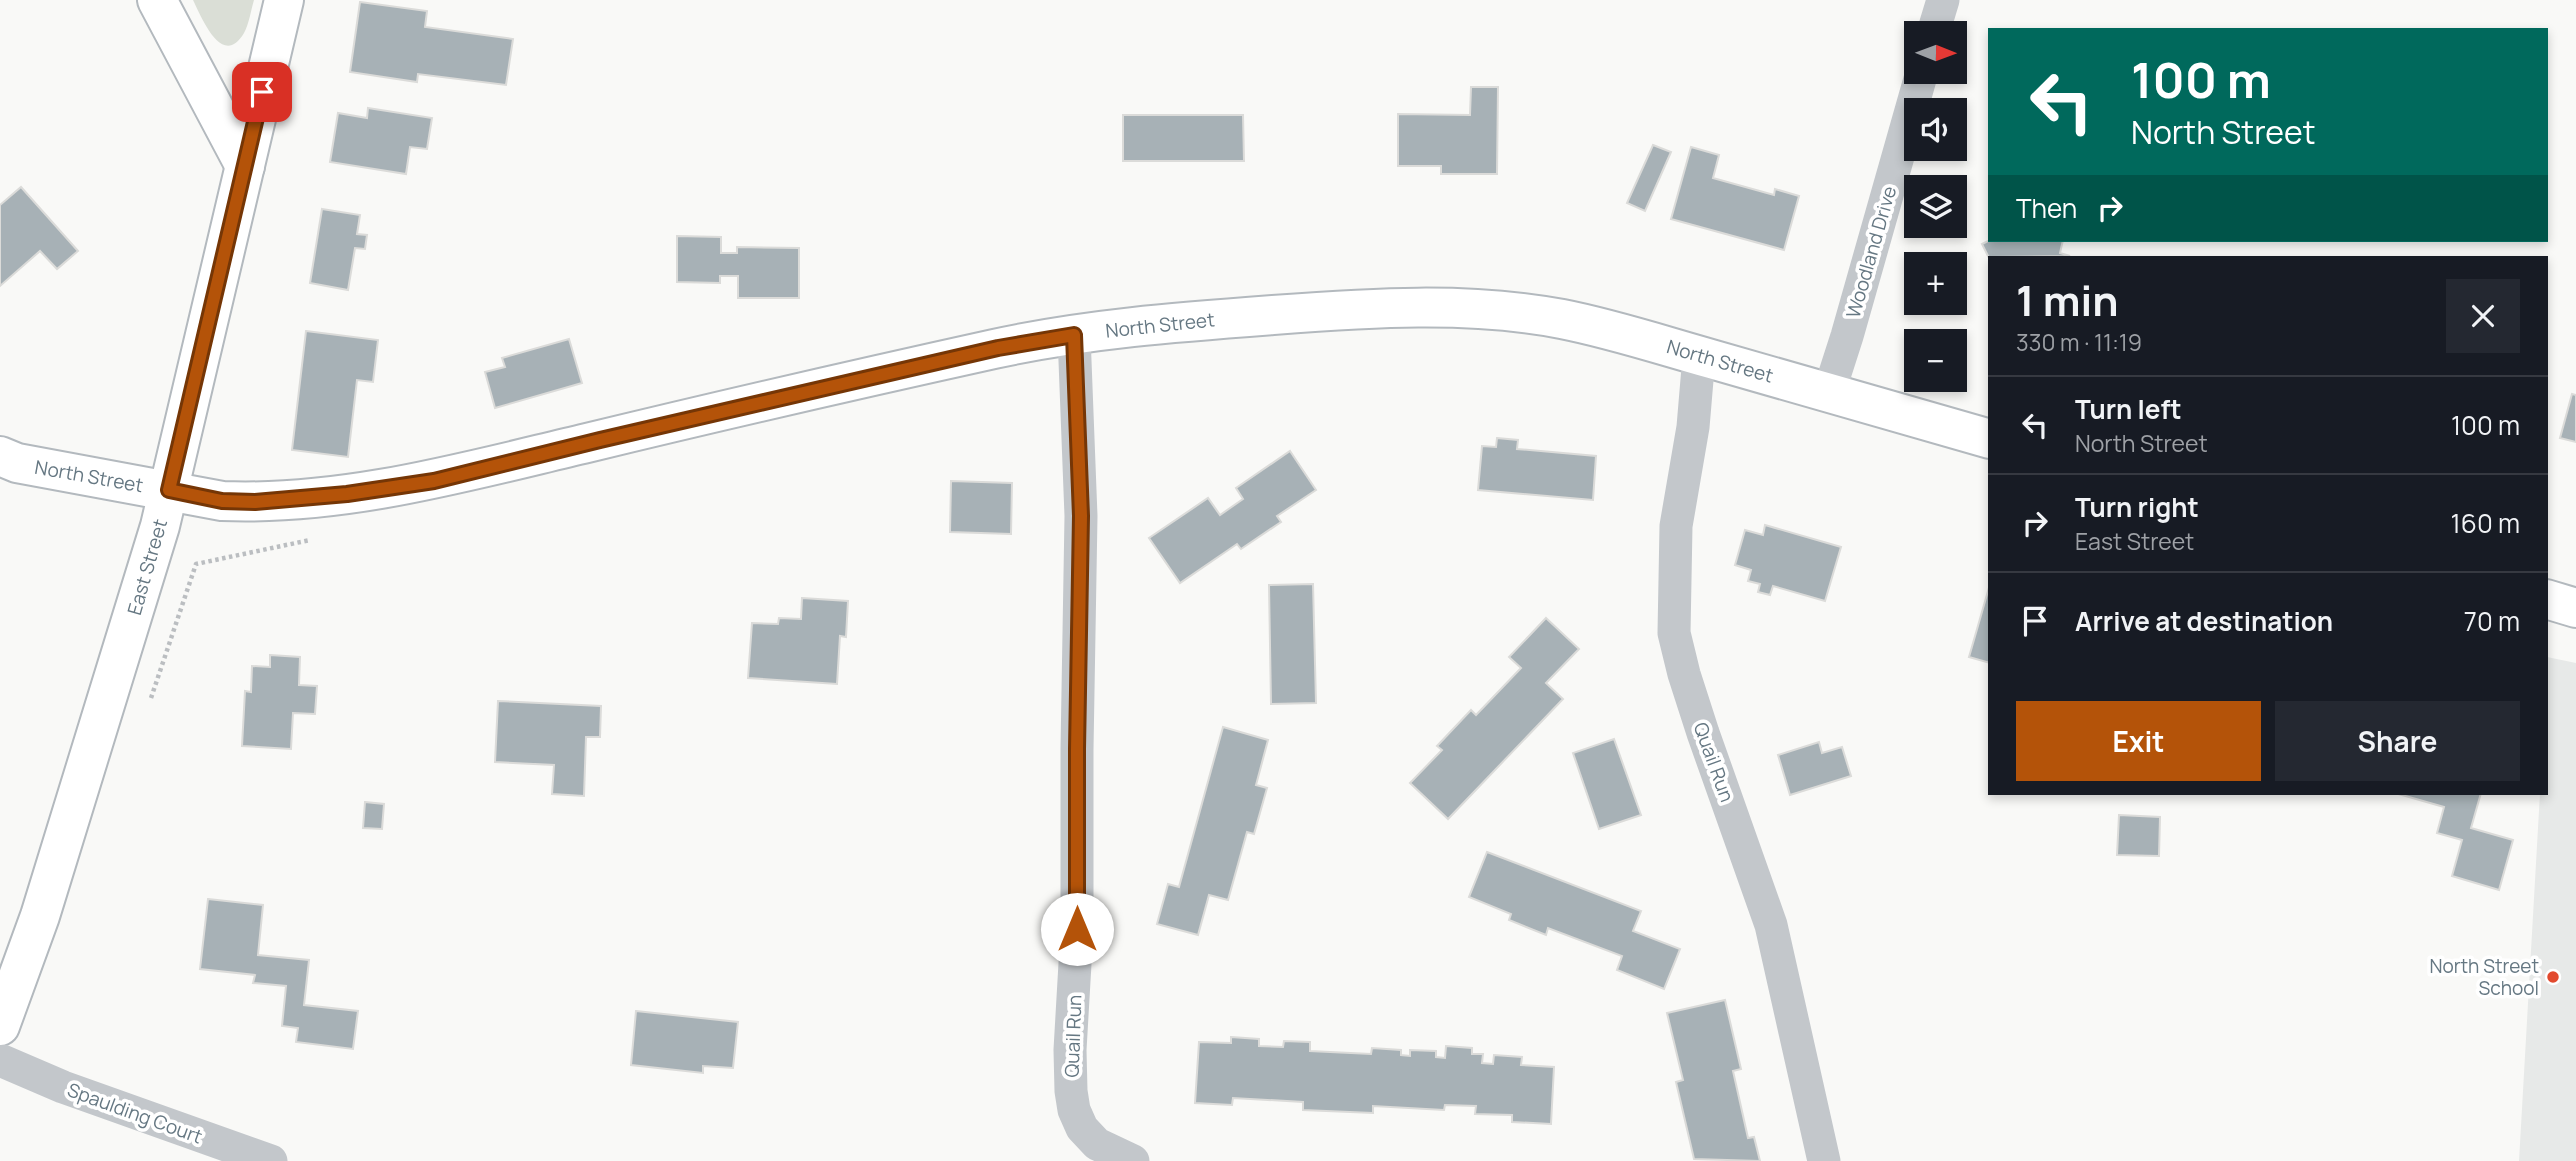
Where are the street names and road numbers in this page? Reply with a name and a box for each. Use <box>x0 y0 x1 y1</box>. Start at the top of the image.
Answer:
street label: Woodland Drive <box>1840 183 1902 321</box>
street label: North Street <box>1104 306 1216 344</box>
street label: North Street <box>1664 333 1776 389</box>
street label: North Street <box>33 454 145 498</box>
street label: East Street <box>121 516 173 618</box>
street label: Quail Run <box>1688 719 1740 805</box>
street label: Quail Run <box>1059 994 1087 1078</box>
street label: Spaulding Court <box>64 1077 206 1149</box>

